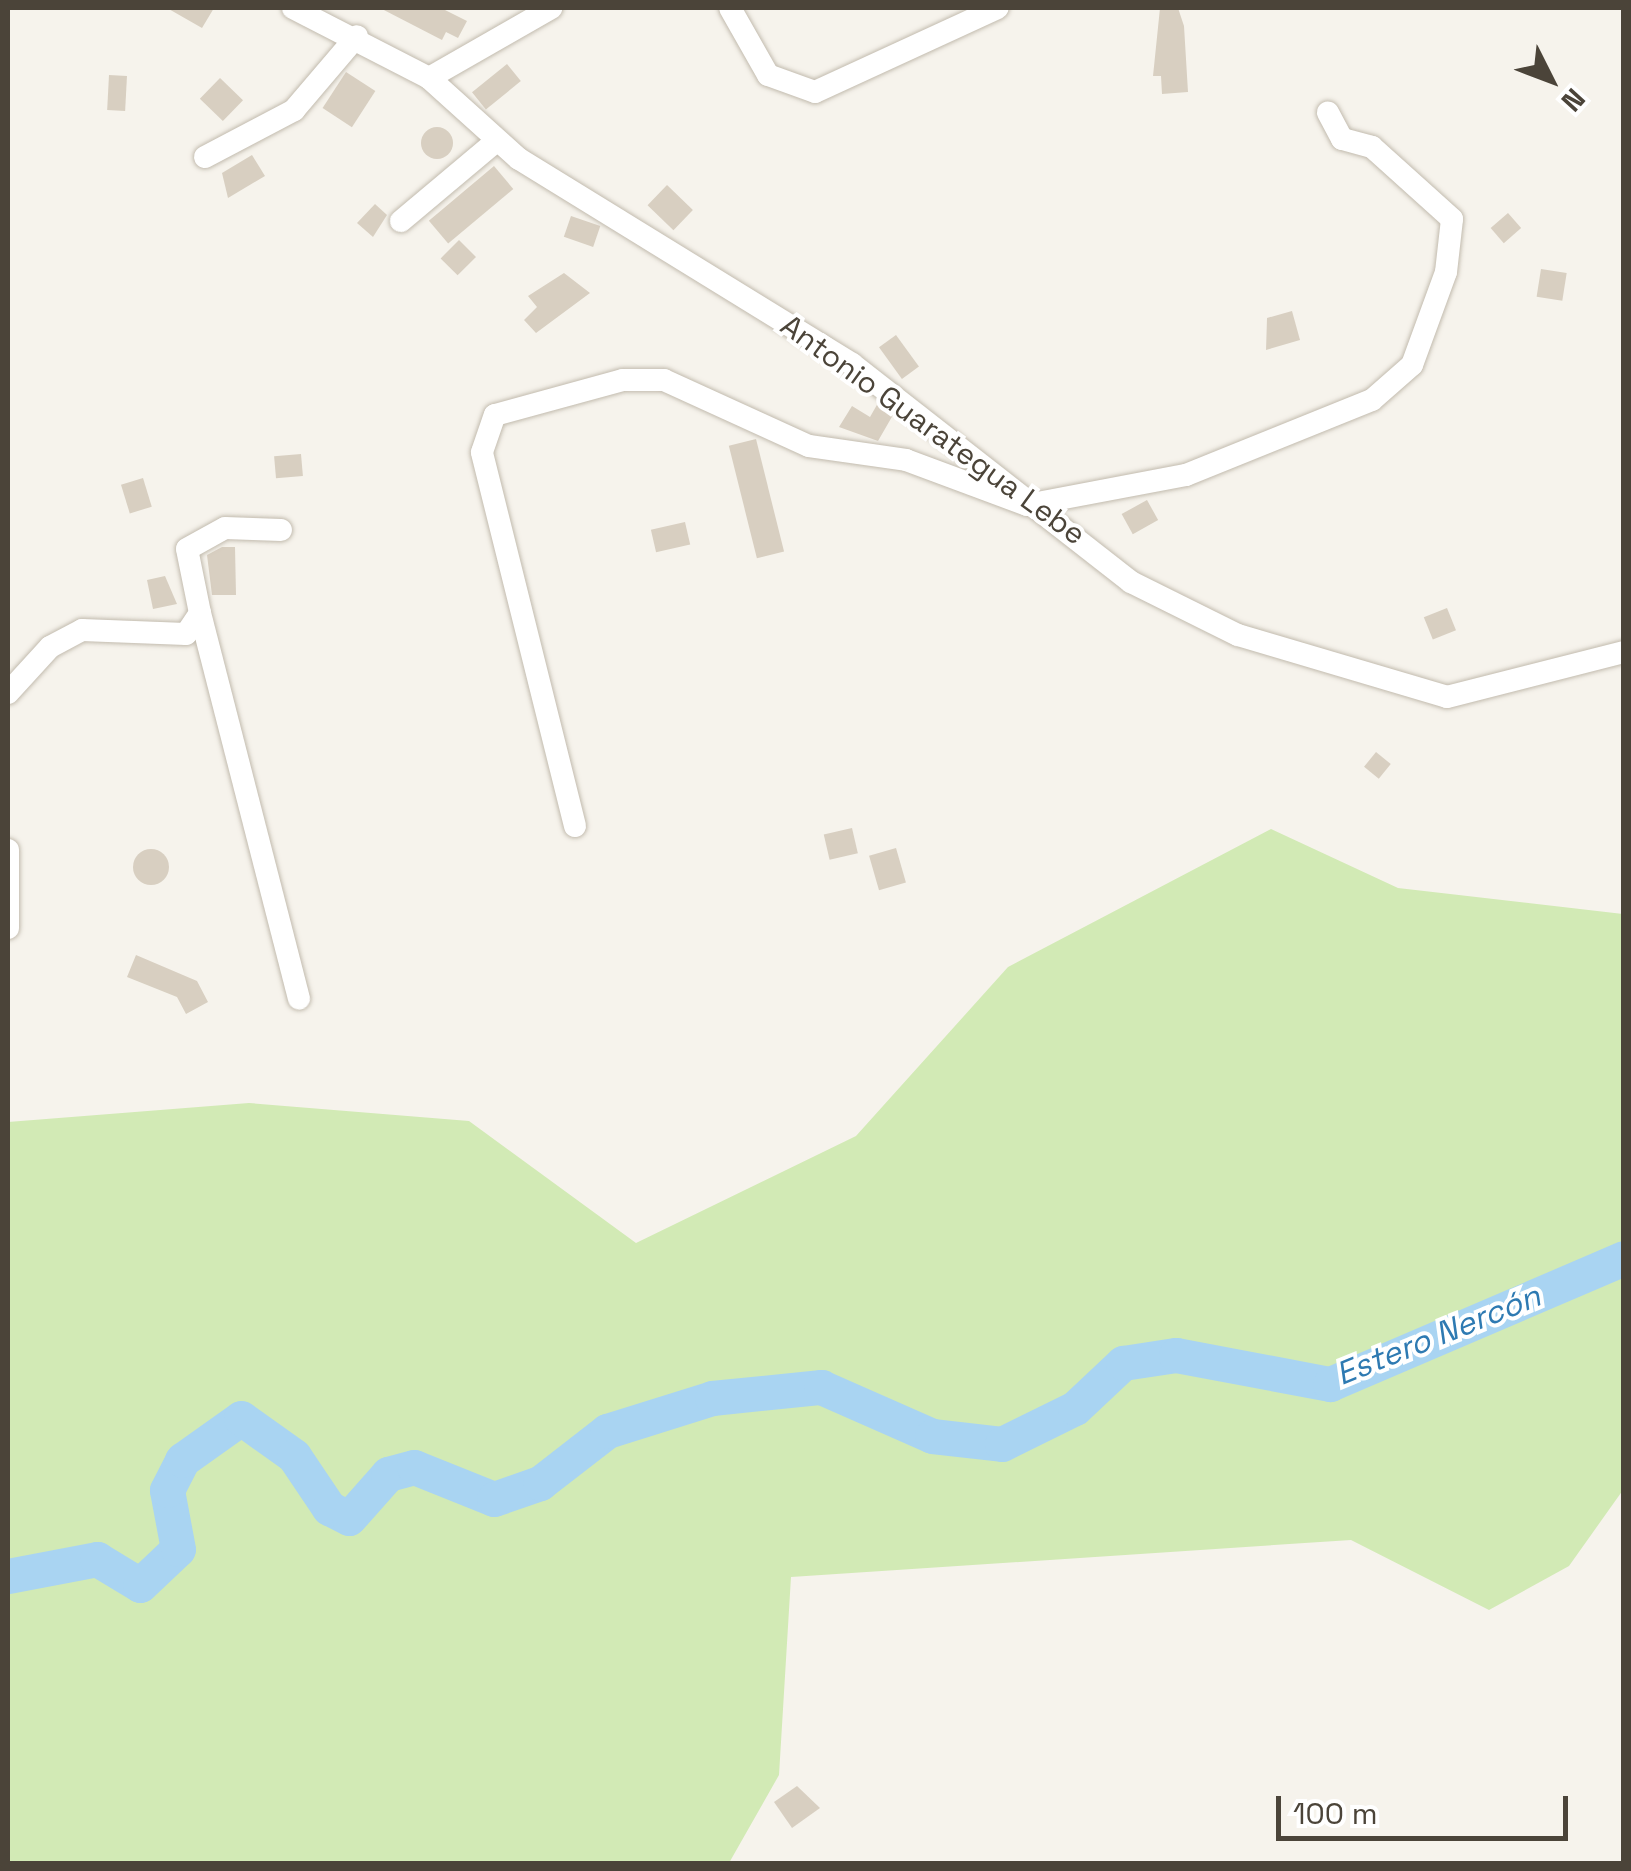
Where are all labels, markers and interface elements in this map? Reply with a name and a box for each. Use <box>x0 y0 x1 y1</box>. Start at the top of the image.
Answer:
north arrow <box>1501 30 1601 130</box>
text: N <box>1554 81 1593 119</box>
street label: Antonio Guarategua Lebe <box>774 307 1092 553</box>
water label: Estero Nercón <box>1330 1276 1546 1394</box>
scale bar <box>1281 1776 1574 1838</box>
text: 100 m <box>1293 1794 1378 1833</box>

